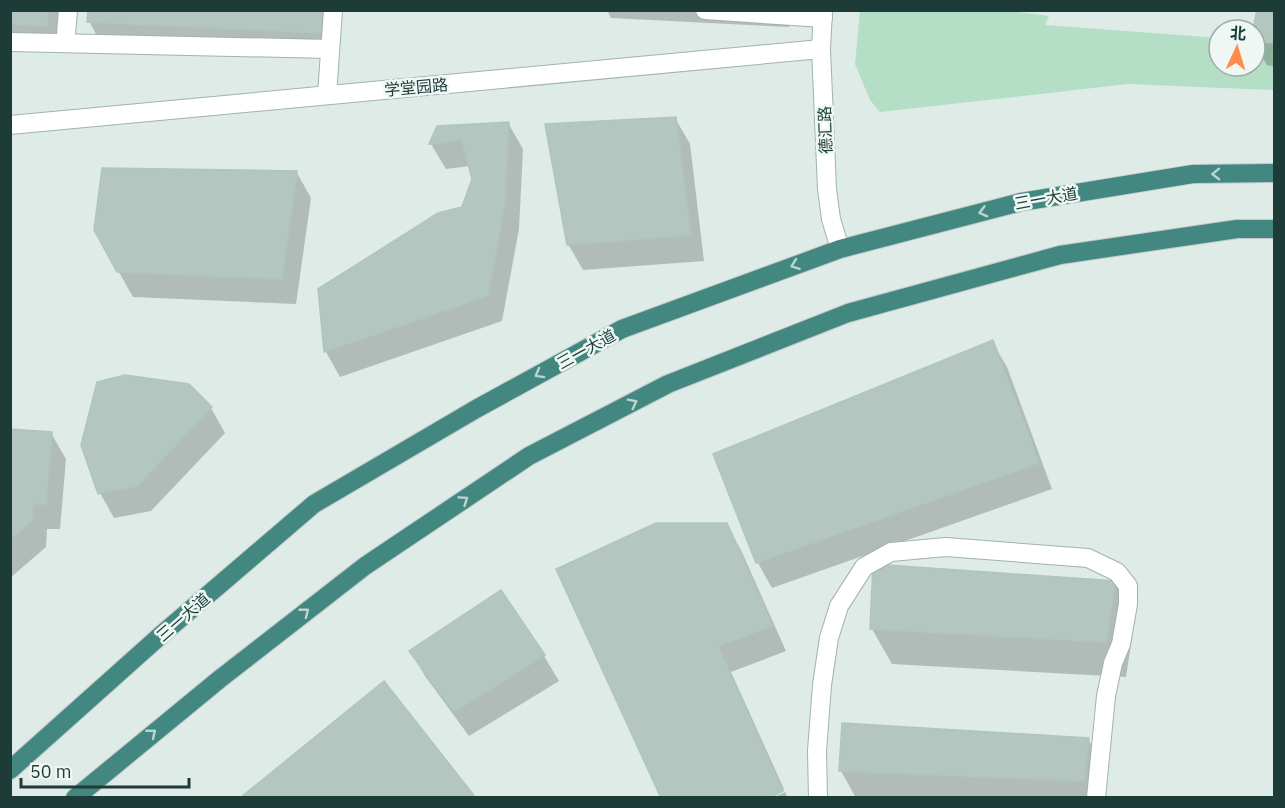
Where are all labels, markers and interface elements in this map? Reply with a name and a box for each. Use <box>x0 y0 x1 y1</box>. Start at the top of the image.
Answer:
north arrow <box>1207 18 1267 78</box>
text: 北 <box>1229 23 1247 44</box>
street label: 学堂园路 <box>383 74 449 100</box>
street label: 德汇路 <box>814 106 836 154</box>
one-way arrow <box>1212 167 1221 180</box>
street label: 三一大道 <box>1013 183 1079 213</box>
one-way arrow <box>978 204 988 217</box>
one-way arrow <box>790 258 801 271</box>
street label: 三一大道 <box>553 325 619 373</box>
one-way arrow <box>535 367 545 378</box>
one-way arrow <box>627 398 638 410</box>
one-way arrow <box>458 496 469 507</box>
street label: 三一大道 <box>152 588 214 646</box>
one-way arrow <box>299 609 310 620</box>
one-way arrow <box>146 730 157 741</box>
scale bar <box>21 751 189 789</box>
text: 50 m <box>30 760 72 783</box>

